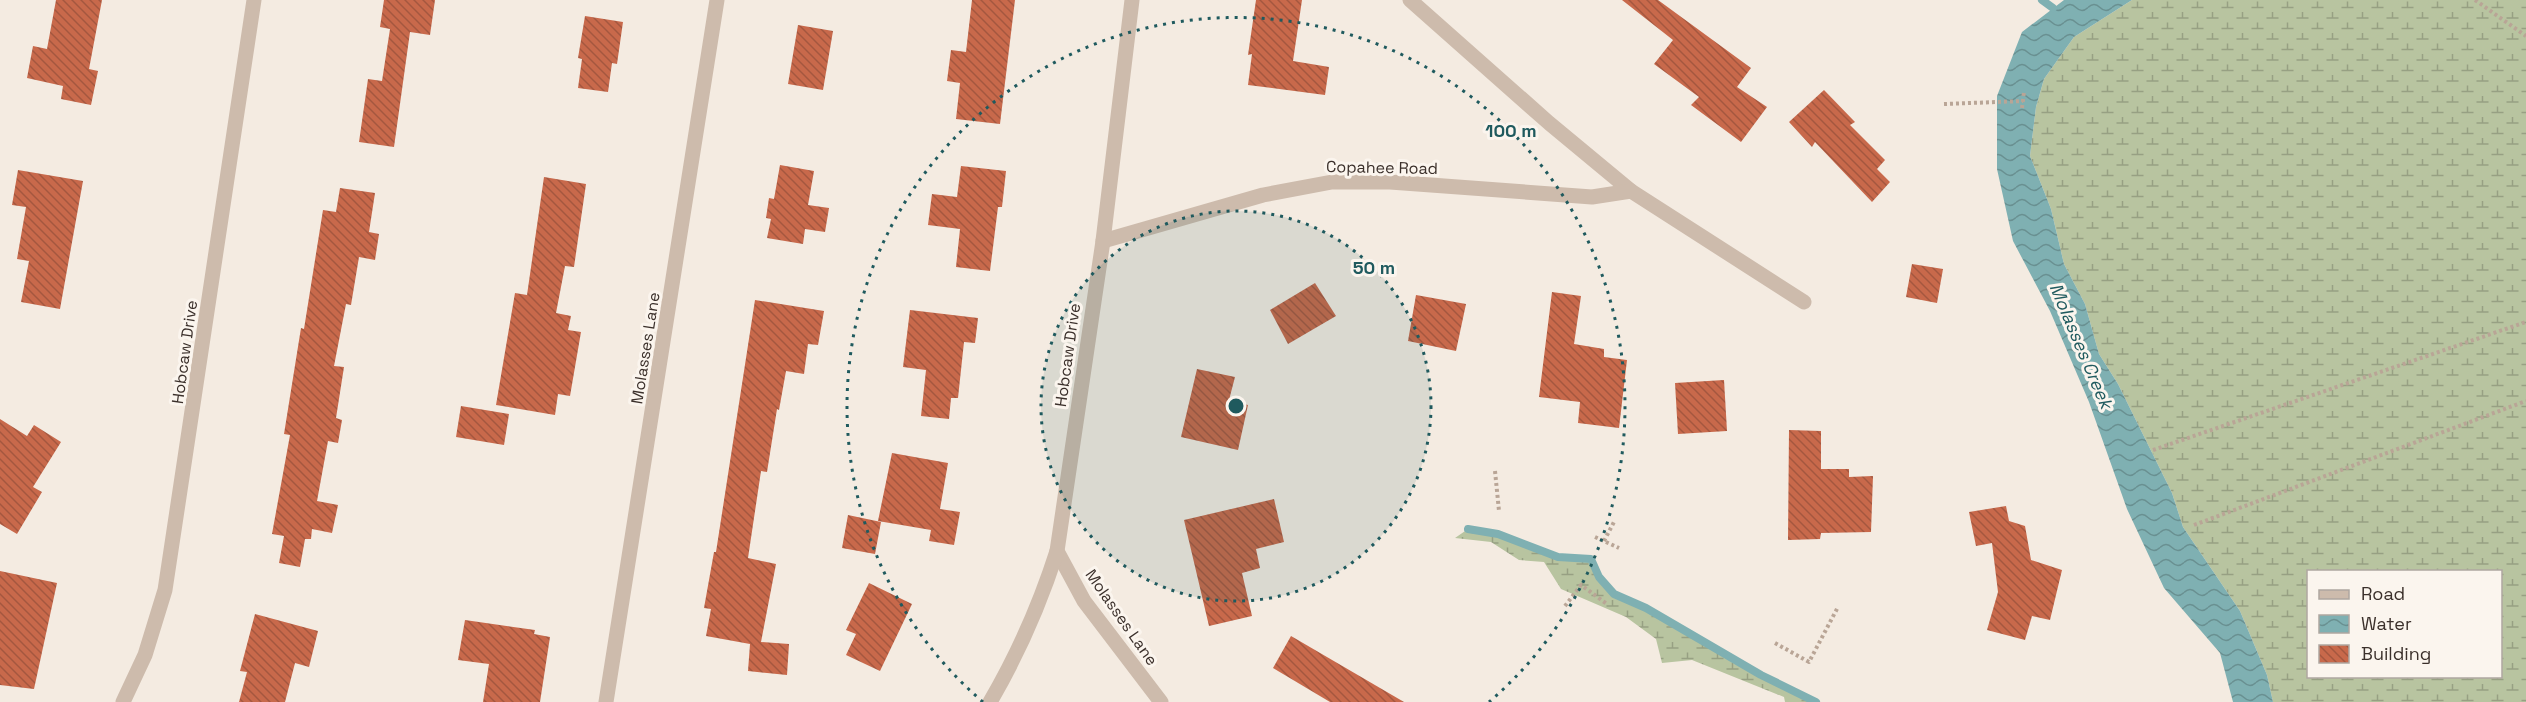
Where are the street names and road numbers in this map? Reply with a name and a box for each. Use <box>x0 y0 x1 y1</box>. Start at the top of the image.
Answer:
street label: Copahee Road <box>1326 156 1438 179</box>
street label: Molasses Lane <box>626 291 665 405</box>
street label: Hobcaw Drive <box>167 299 202 405</box>
street label: Hobcaw Drive <box>1050 302 1085 408</box>
street label: Molasses Lane <box>1081 565 1163 670</box>

